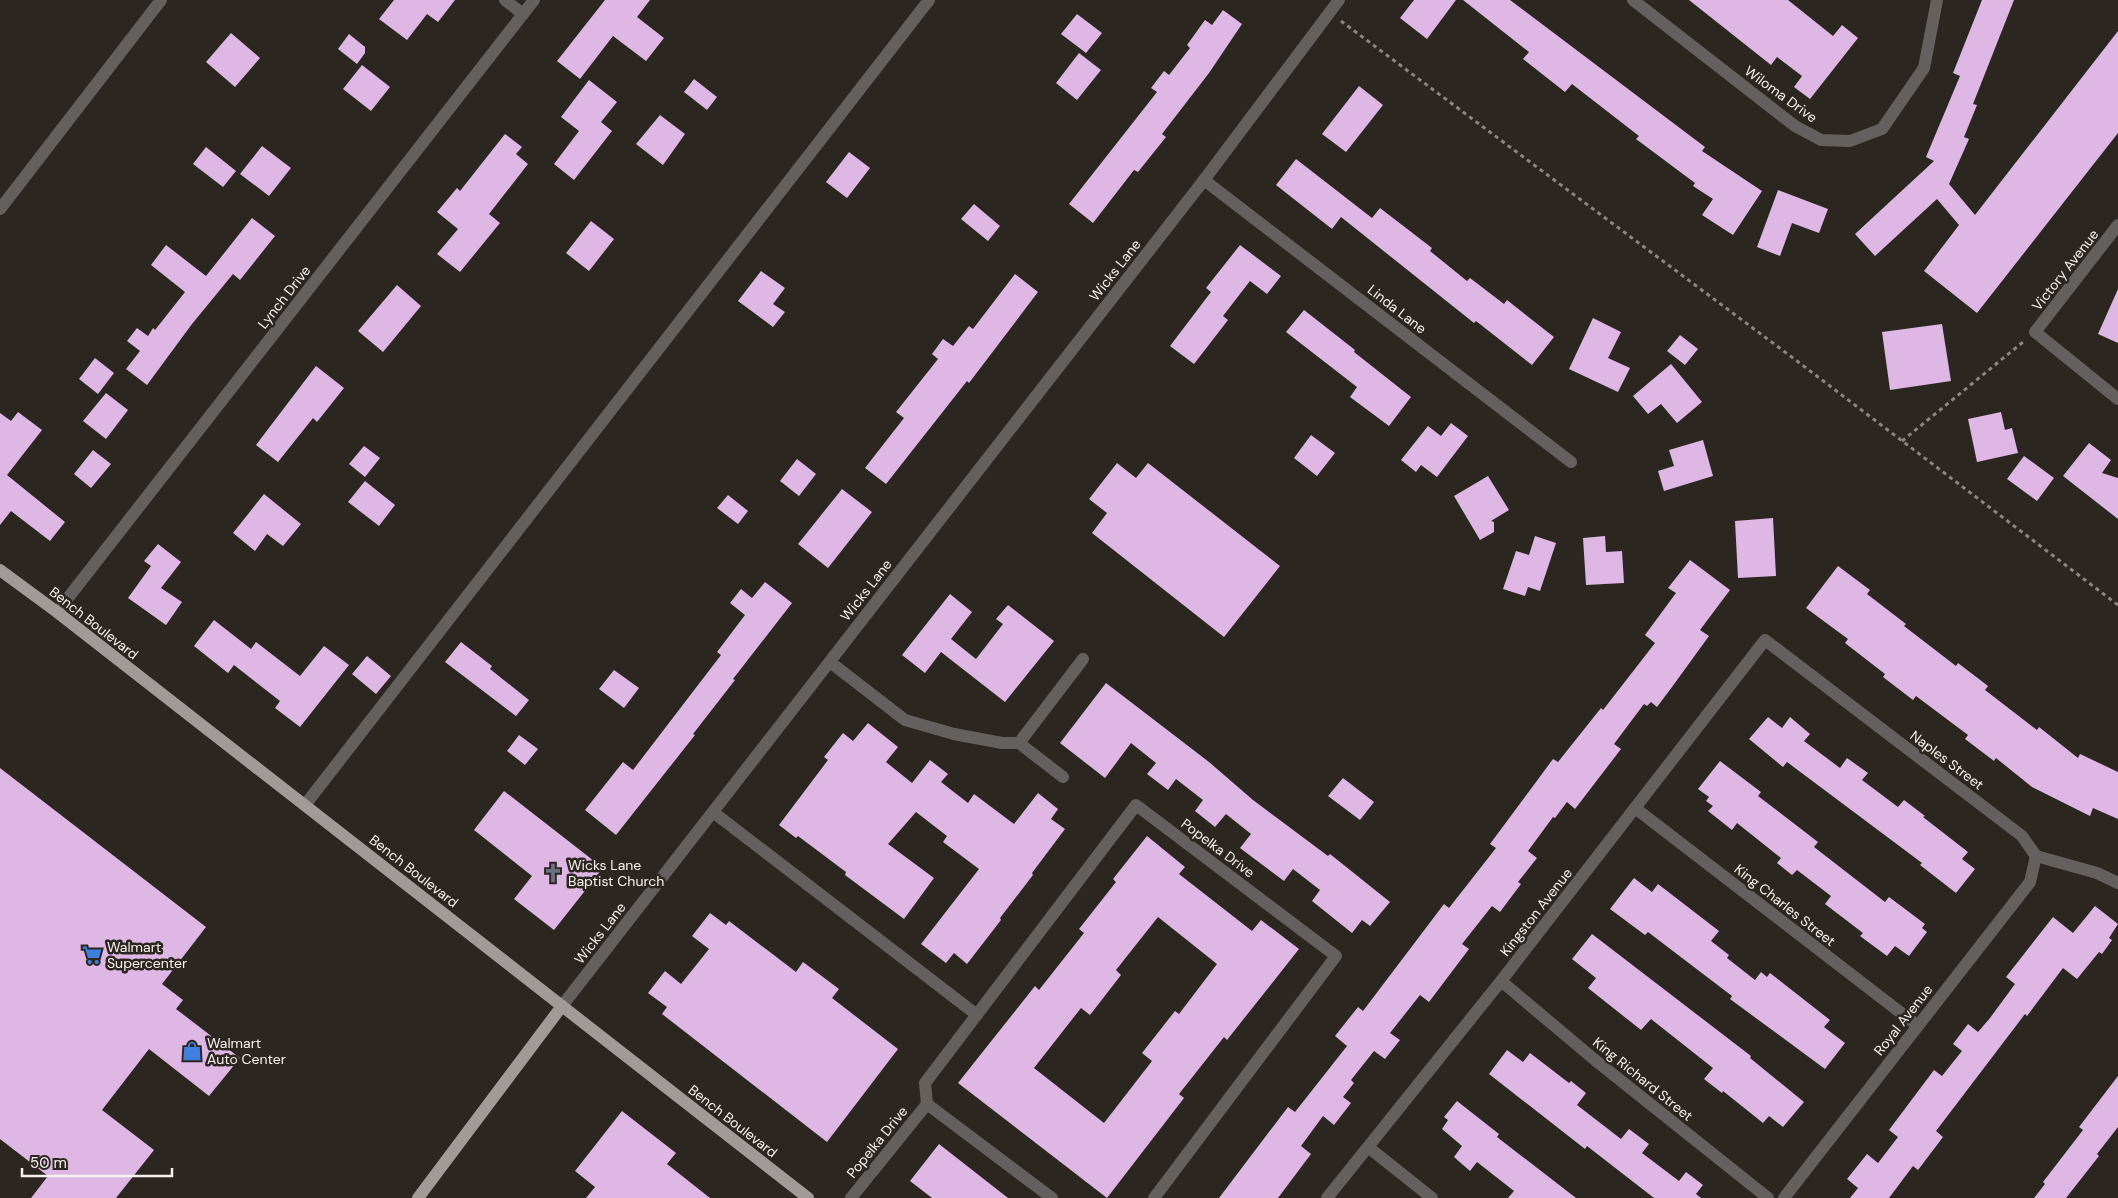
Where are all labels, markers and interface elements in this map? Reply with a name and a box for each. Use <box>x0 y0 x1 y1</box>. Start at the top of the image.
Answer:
street label: Wiloma Drive <box>1741 62 1821 126</box>
street label: Victory Avenue <box>2028 226 2102 314</box>
street label: Wicks Lane <box>1085 236 1145 304</box>
street label: Lynch Drive <box>254 262 314 332</box>
street label: Linda Lane <box>1364 280 1430 338</box>
street label: Wicks Lane <box>836 556 896 624</box>
street label: Bench Boulevard <box>46 583 142 663</box>
street label: Naples Street <box>1907 726 1987 794</box>
street label: Popelka Drive <box>1178 815 1258 881</box>
street label: Bench Boulevard <box>366 831 462 911</box>
place label: Wicks Lane Baptist Church <box>568 856 664 890</box>
street label: King Charles Street <box>1731 860 1839 950</box>
church icon: Wicks Lane Baptist Church <box>542 862 564 884</box>
street label: Kingston Avenue <box>1496 864 1576 960</box>
street label: Wicks Lane <box>570 899 630 967</box>
place label: Walmart Supercenter <box>107 938 187 972</box>
supermarket icon: Walmart Supercenter <box>81 944 103 966</box>
street label: Royal Avenue <box>1870 981 1936 1059</box>
street label: King Richard Street <box>1589 1033 1697 1125</box>
place label: Walmart Auto Center <box>207 1034 286 1068</box>
shop icon: Walmart Auto Center <box>181 1040 203 1062</box>
street label: Bench Boulevard <box>685 1081 781 1161</box>
street label: Popelka Drive <box>843 1102 912 1182</box>
scale bar <box>22 1146 172 1178</box>
text: 50 m <box>30 1153 67 1173</box>

